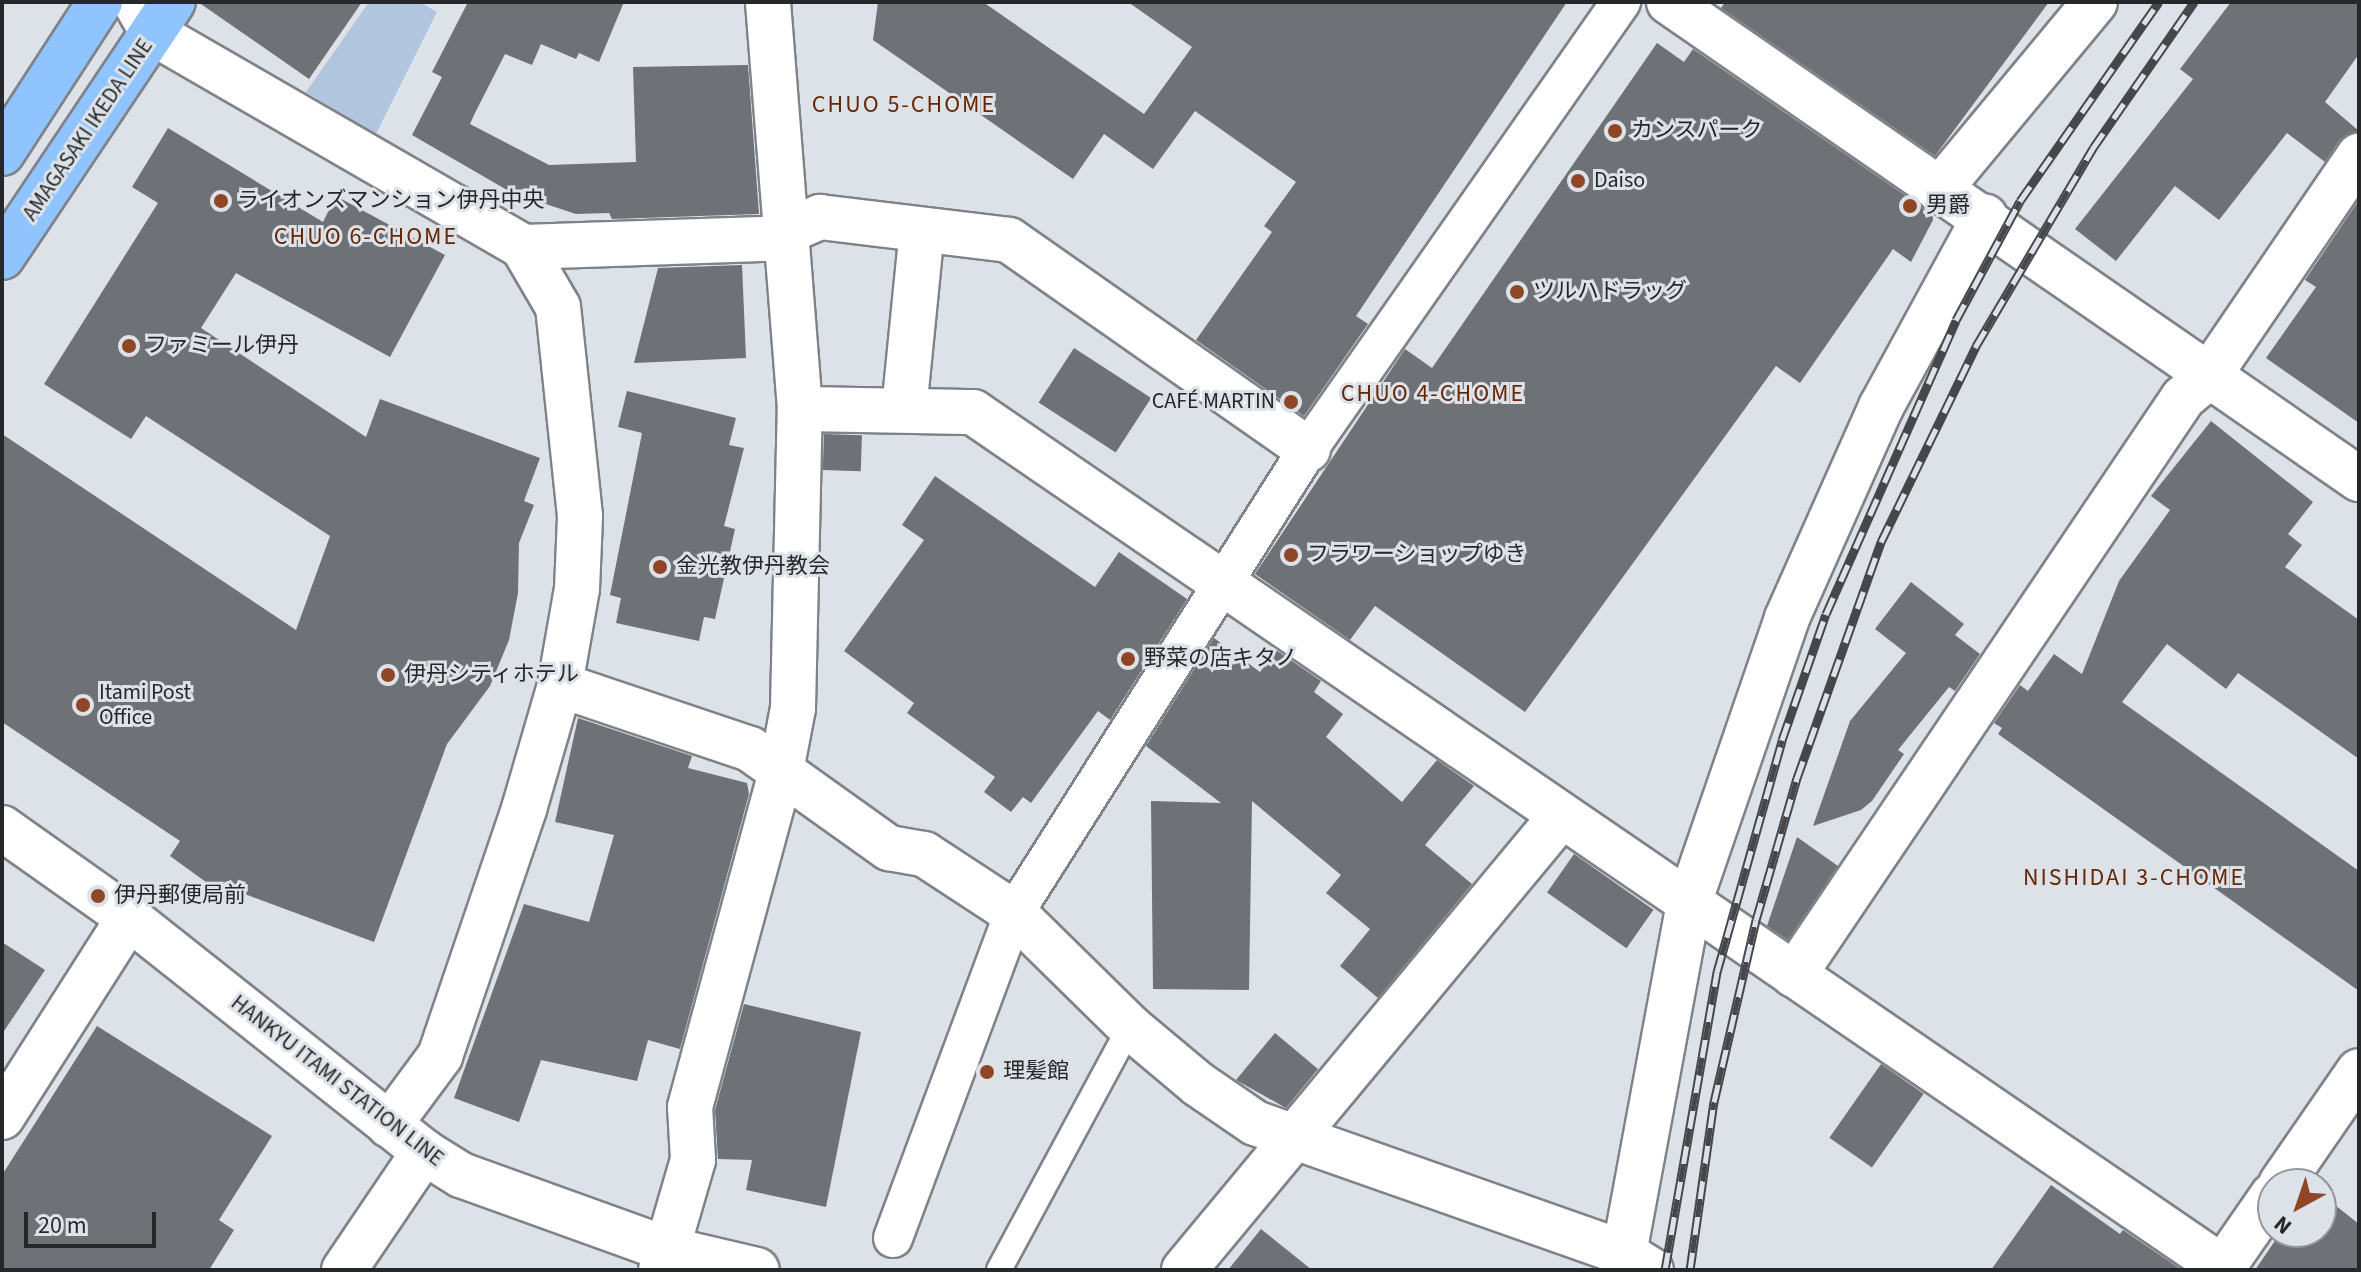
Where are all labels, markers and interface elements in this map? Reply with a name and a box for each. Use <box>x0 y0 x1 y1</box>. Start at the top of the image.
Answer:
street label: AMAGASAKI IKEDA LINE <box>17 34 159 226</box>
district label: CHUO 5-CHOME <box>812 91 996 119</box>
place label: カンスパーク <box>1631 118 1763 144</box>
marker: カンスパーク <box>1606 122 1624 140</box>
place label: Daiso <box>1594 168 1645 194</box>
marker: Daiso <box>1569 172 1587 190</box>
place label: ライオンズマンション伊丹中央 <box>237 188 545 214</box>
marker: ライオンズマンション伊丹中央 <box>212 192 230 210</box>
place label: 男爵 <box>1926 193 1970 219</box>
marker: 男爵 <box>1901 197 1919 215</box>
district label: CHUO 6-CHOME <box>274 223 458 251</box>
place label: ツルハドラッグ <box>1533 279 1687 305</box>
marker: ツルハドラッグ <box>1508 283 1526 301</box>
place label: ファミール伊丹 <box>145 333 299 359</box>
marker: ファミール伊丹 <box>120 337 138 355</box>
district label: CHUO 4-CHOME <box>1341 380 1525 408</box>
place label: CAFÉ MARTIN <box>1152 389 1275 415</box>
marker: CAFÉ MARTIN <box>1282 393 1300 411</box>
place label: フラワーショップゆき <box>1307 542 1527 568</box>
marker: フラワーショップゆき <box>1282 546 1300 564</box>
place label: 金光教伊丹教会 <box>676 554 830 580</box>
marker: 金光教伊丹教会 <box>651 558 669 576</box>
place label: 野菜の店キタノ <box>1144 646 1298 672</box>
marker: 野菜の店キタノ <box>1119 650 1137 668</box>
place label: 伊丹シティホテル <box>404 662 580 688</box>
marker: 伊丹シティホテル <box>379 666 397 684</box>
place label: Itami Post Office <box>99 679 191 730</box>
marker: Itami Post Office <box>74 696 92 714</box>
district label: NISHIDAI 3-CHOME <box>2023 864 2245 892</box>
place label: 伊丹郵便局前 <box>114 883 246 909</box>
marker: 伊丹郵便局前 <box>89 887 107 905</box>
street label: HANKYU ITAMI STATION LINE <box>225 990 449 1172</box>
place label: 理髪館 <box>1003 1059 1069 1085</box>
marker: 理髪館 <box>978 1063 996 1081</box>
north arrow <box>2257 1168 2337 1248</box>
scale bar <box>28 1196 160 1246</box>
text: 20 m <box>38 1208 87 1243</box>
text: N <box>2267 1208 2299 1242</box>

